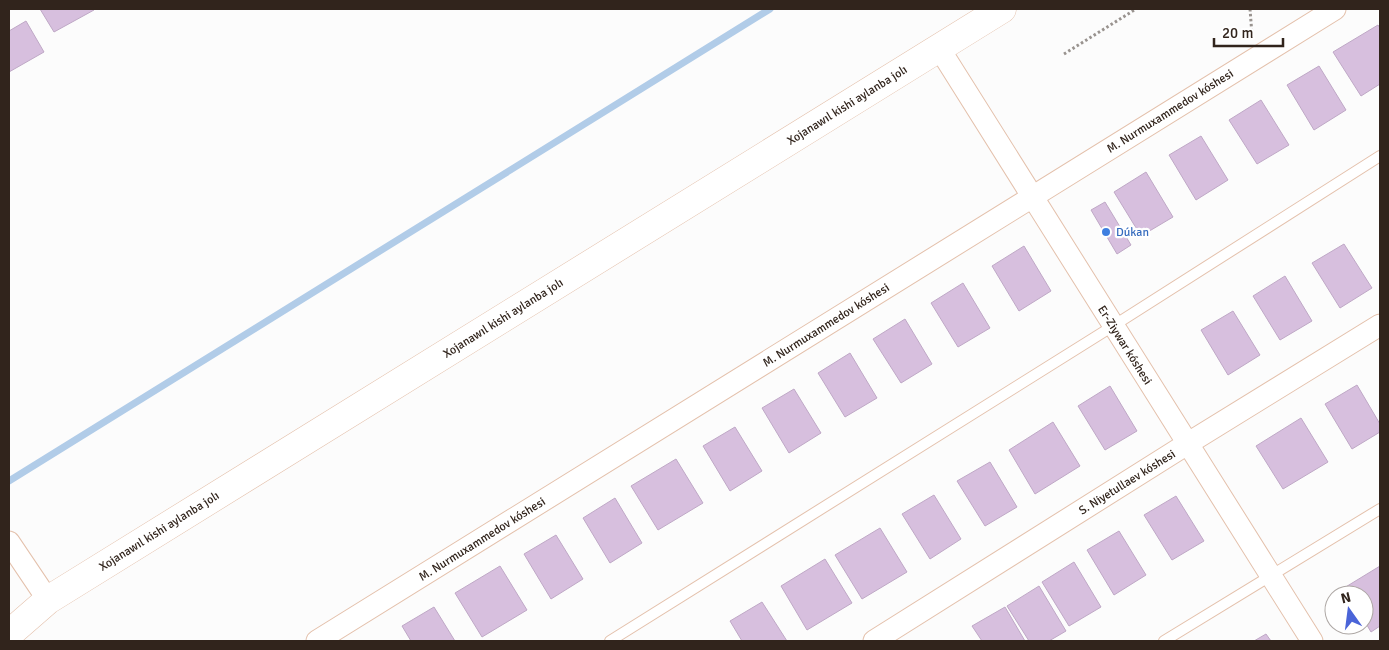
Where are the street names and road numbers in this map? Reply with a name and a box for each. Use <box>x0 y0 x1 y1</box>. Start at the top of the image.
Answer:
street label: Xojanawıl kishi aylanba jolı <box>784 62 910 149</box>
street label: M. Nurmuxammedov kóshesi <box>1104 66 1236 157</box>
street label: Xojanawıl kishi aylanba jolı <box>440 275 566 362</box>
street label: M. Nurmuxammedov kóshesi <box>760 280 892 371</box>
street label: Er-Ziywar kóshesi <box>1094 303 1155 388</box>
street label: S. Niyetullaev kóshesi <box>1076 447 1178 518</box>
street label: Xojanawıl kishi aylanba jolı <box>96 488 222 575</box>
street label: M. Nurmuxammedov kóshesi <box>416 494 548 585</box>

